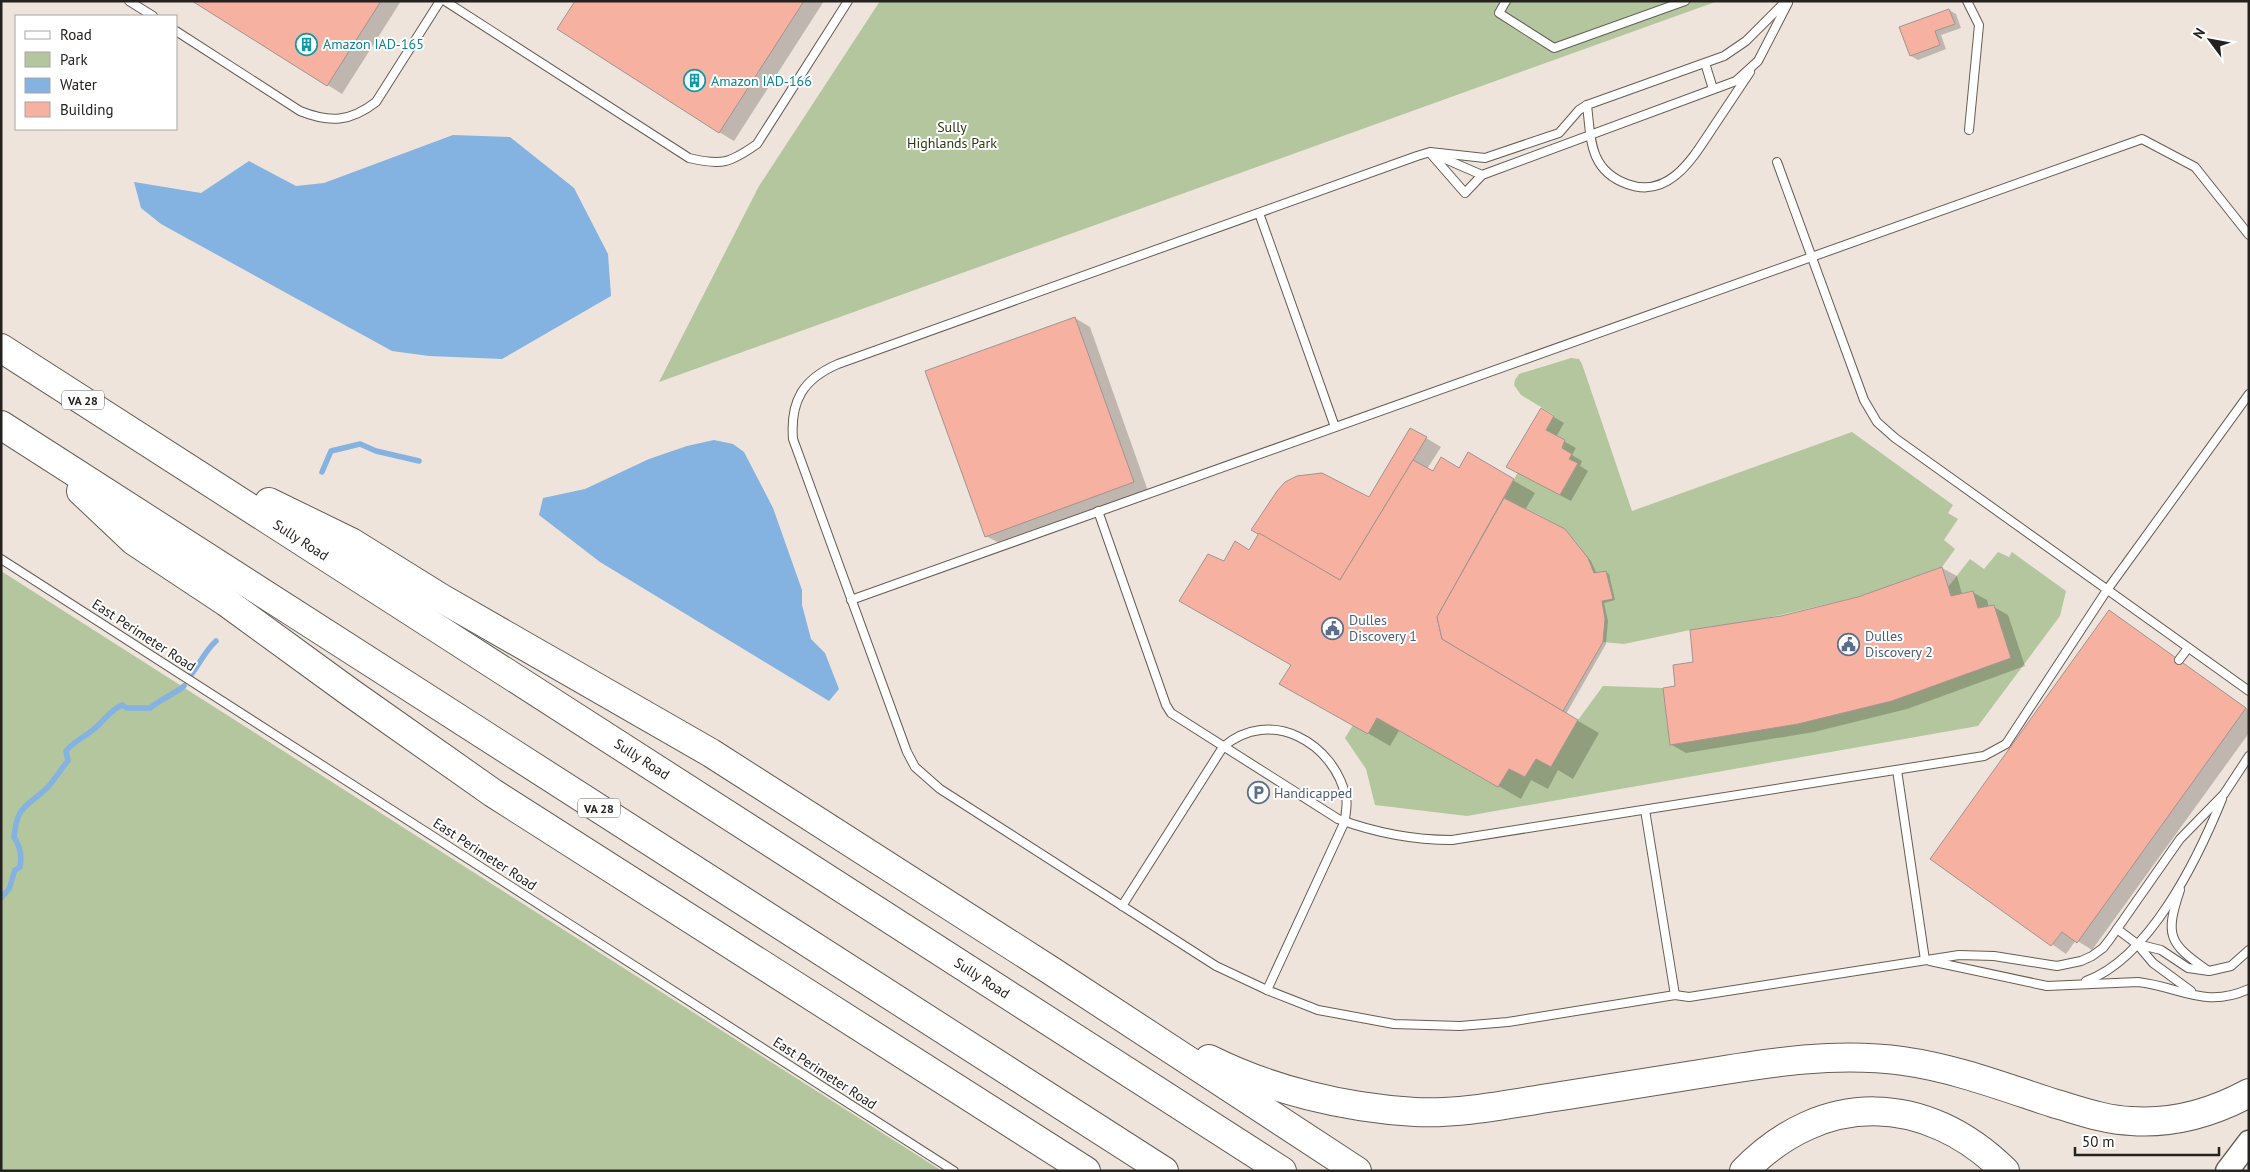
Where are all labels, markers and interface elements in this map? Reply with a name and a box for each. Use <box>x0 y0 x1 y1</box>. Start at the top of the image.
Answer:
legend <box>15 15 178 130</box>
north arrow <box>2185 15 2235 65</box>
text: N <box>2189 24 2209 42</box>
text: Road <box>60 25 92 44</box>
building icon: Amazon IAD-165 <box>295 32 319 56</box>
place label: Amazon IAD-165 <box>323 35 424 53</box>
text: Park <box>60 50 88 69</box>
building icon: Amazon IAD-166 <box>683 69 707 93</box>
place label: Amazon IAD-166 <box>711 72 812 90</box>
text: Water <box>60 75 97 94</box>
text: Building <box>60 100 114 119</box>
park label: Sully Highlands Park <box>907 118 997 152</box>
road number: VA 28 <box>62 390 104 410</box>
street label: Sully Road <box>270 515 332 565</box>
street label: East Perimeter Road <box>89 595 199 675</box>
place label: Dulles Discovery 1 <box>1349 611 1417 645</box>
public building icon: Dulles Discovery 1 <box>1321 616 1345 640</box>
place label: Dulles Discovery 2 <box>1865 627 1933 661</box>
public building icon: Dulles Discovery 2 <box>1837 632 1861 656</box>
street label: Sully Road <box>611 734 673 784</box>
parking icon: Handicapped <box>1246 781 1270 805</box>
place label: Handicapped <box>1274 784 1352 802</box>
road number: VA 28 <box>578 798 620 818</box>
street label: East Perimeter Road <box>430 814 540 894</box>
street label: Sully Road <box>951 953 1013 1003</box>
street label: East Perimeter Road <box>770 1033 880 1113</box>
scale bar <box>2075 1124 2219 1156</box>
text: 50 m <box>2082 1132 2115 1151</box>

